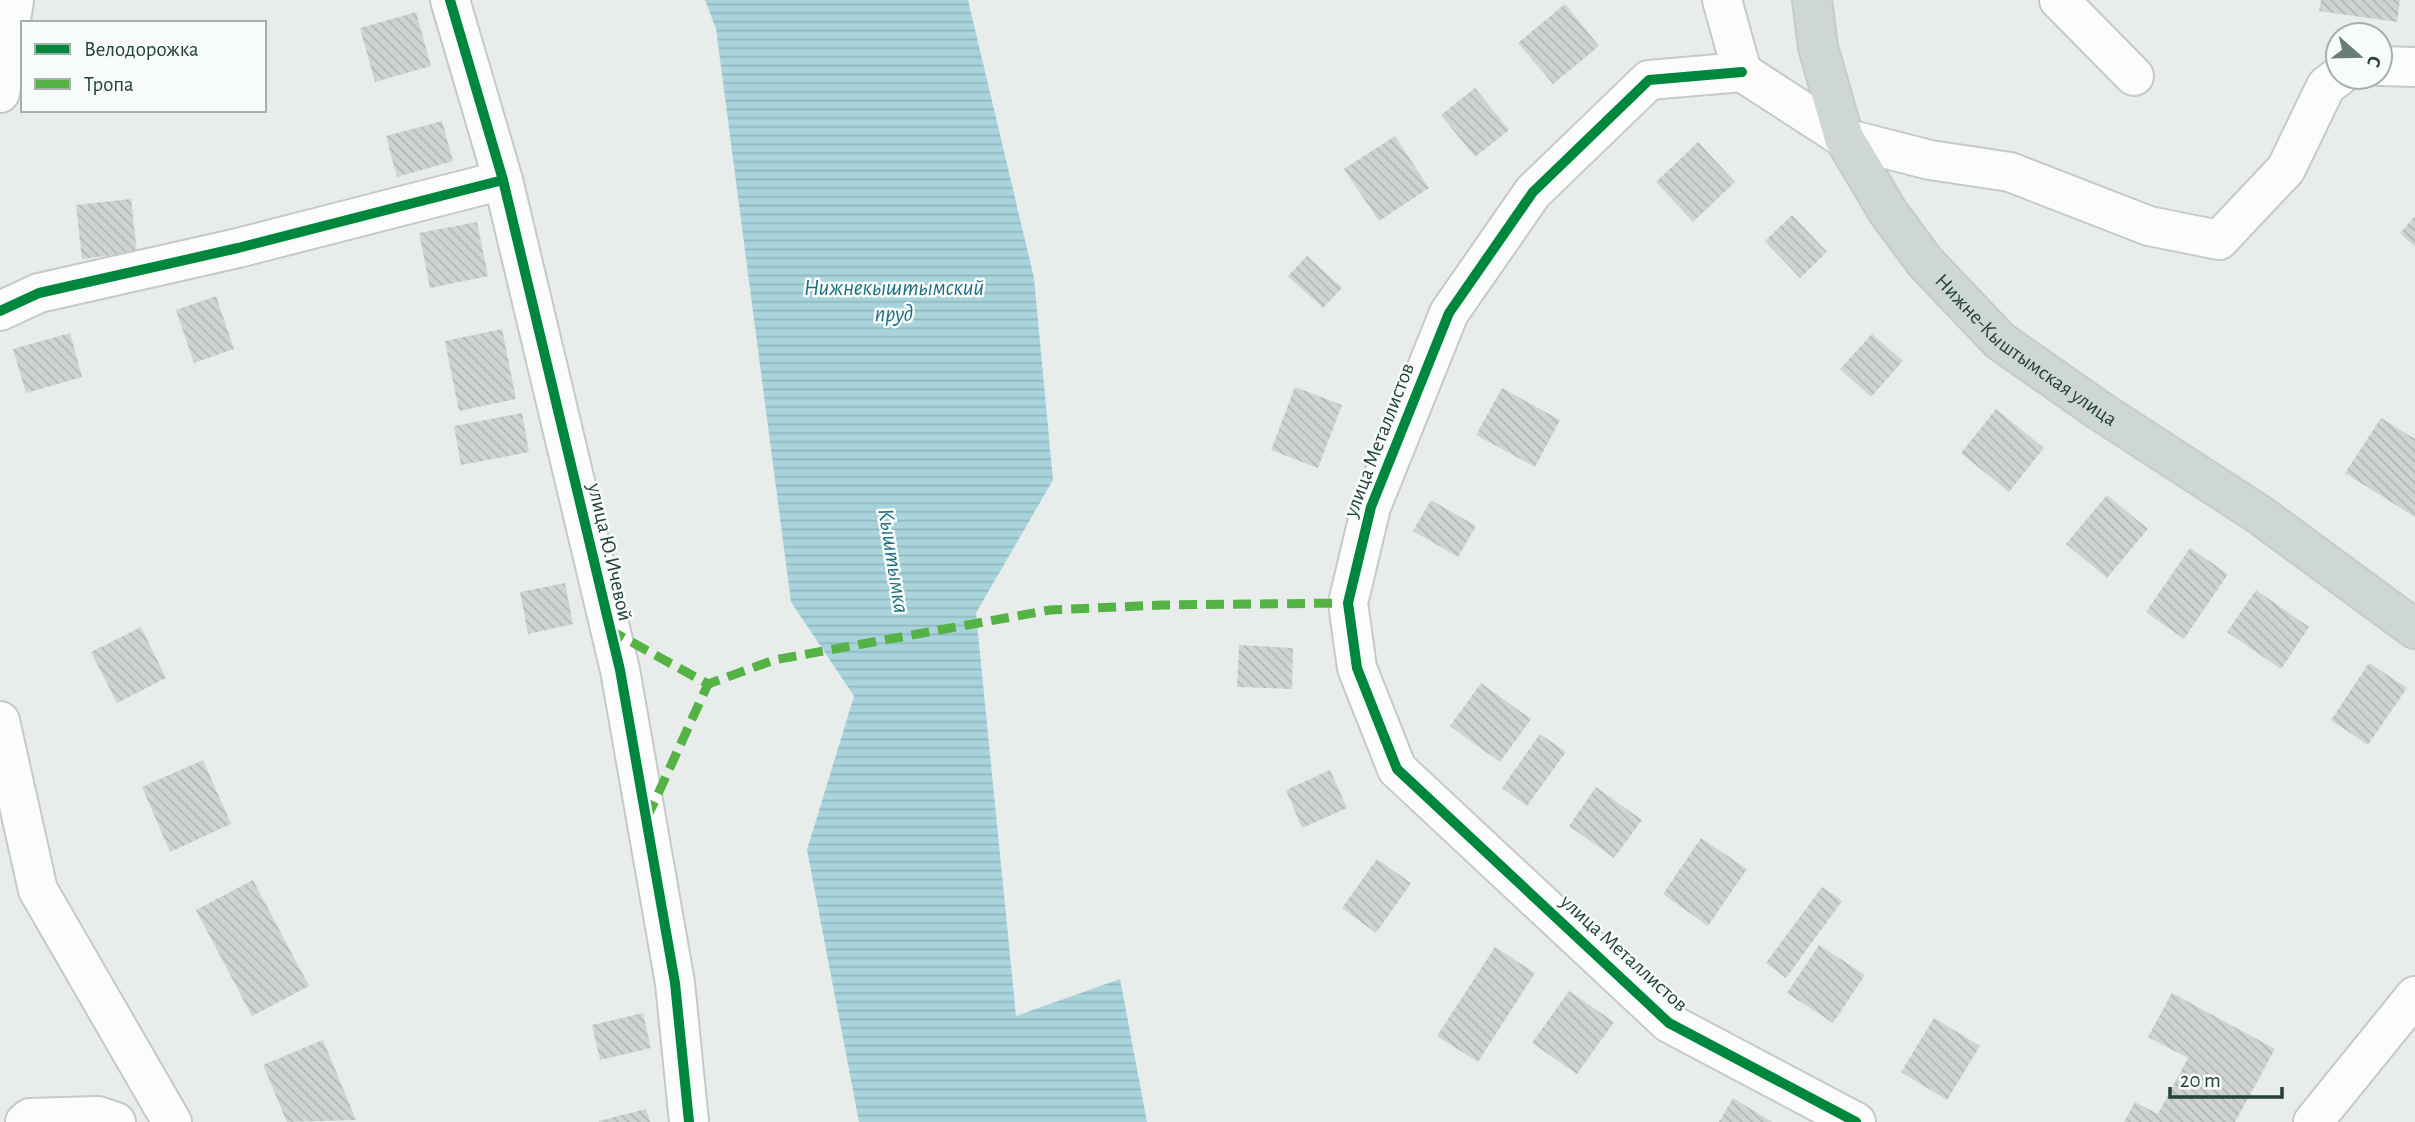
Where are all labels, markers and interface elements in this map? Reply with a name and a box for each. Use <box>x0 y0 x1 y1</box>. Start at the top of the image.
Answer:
legend <box>21 21 266 112</box>
north arrow <box>2324 21 2394 91</box>
text: Велодорожка <box>84 39 199 60</box>
text: С <box>2363 53 2384 69</box>
text: Тропа <box>84 74 134 95</box>
street label: Нижне-Кыштымская улица <box>1931 269 2121 430</box>
water label: Нижнекыштымский пруд <box>804 277 984 326</box>
street label: улица Металлистов <box>1340 360 1418 521</box>
street label: улица Ю.Ичевой <box>584 480 636 623</box>
water label: Кыштымка <box>873 507 913 615</box>
street label: улица Металлистов <box>1556 890 1692 1015</box>
scale bar <box>2170 1056 2282 1100</box>
text: 20 m <box>2180 1070 2221 1091</box>

